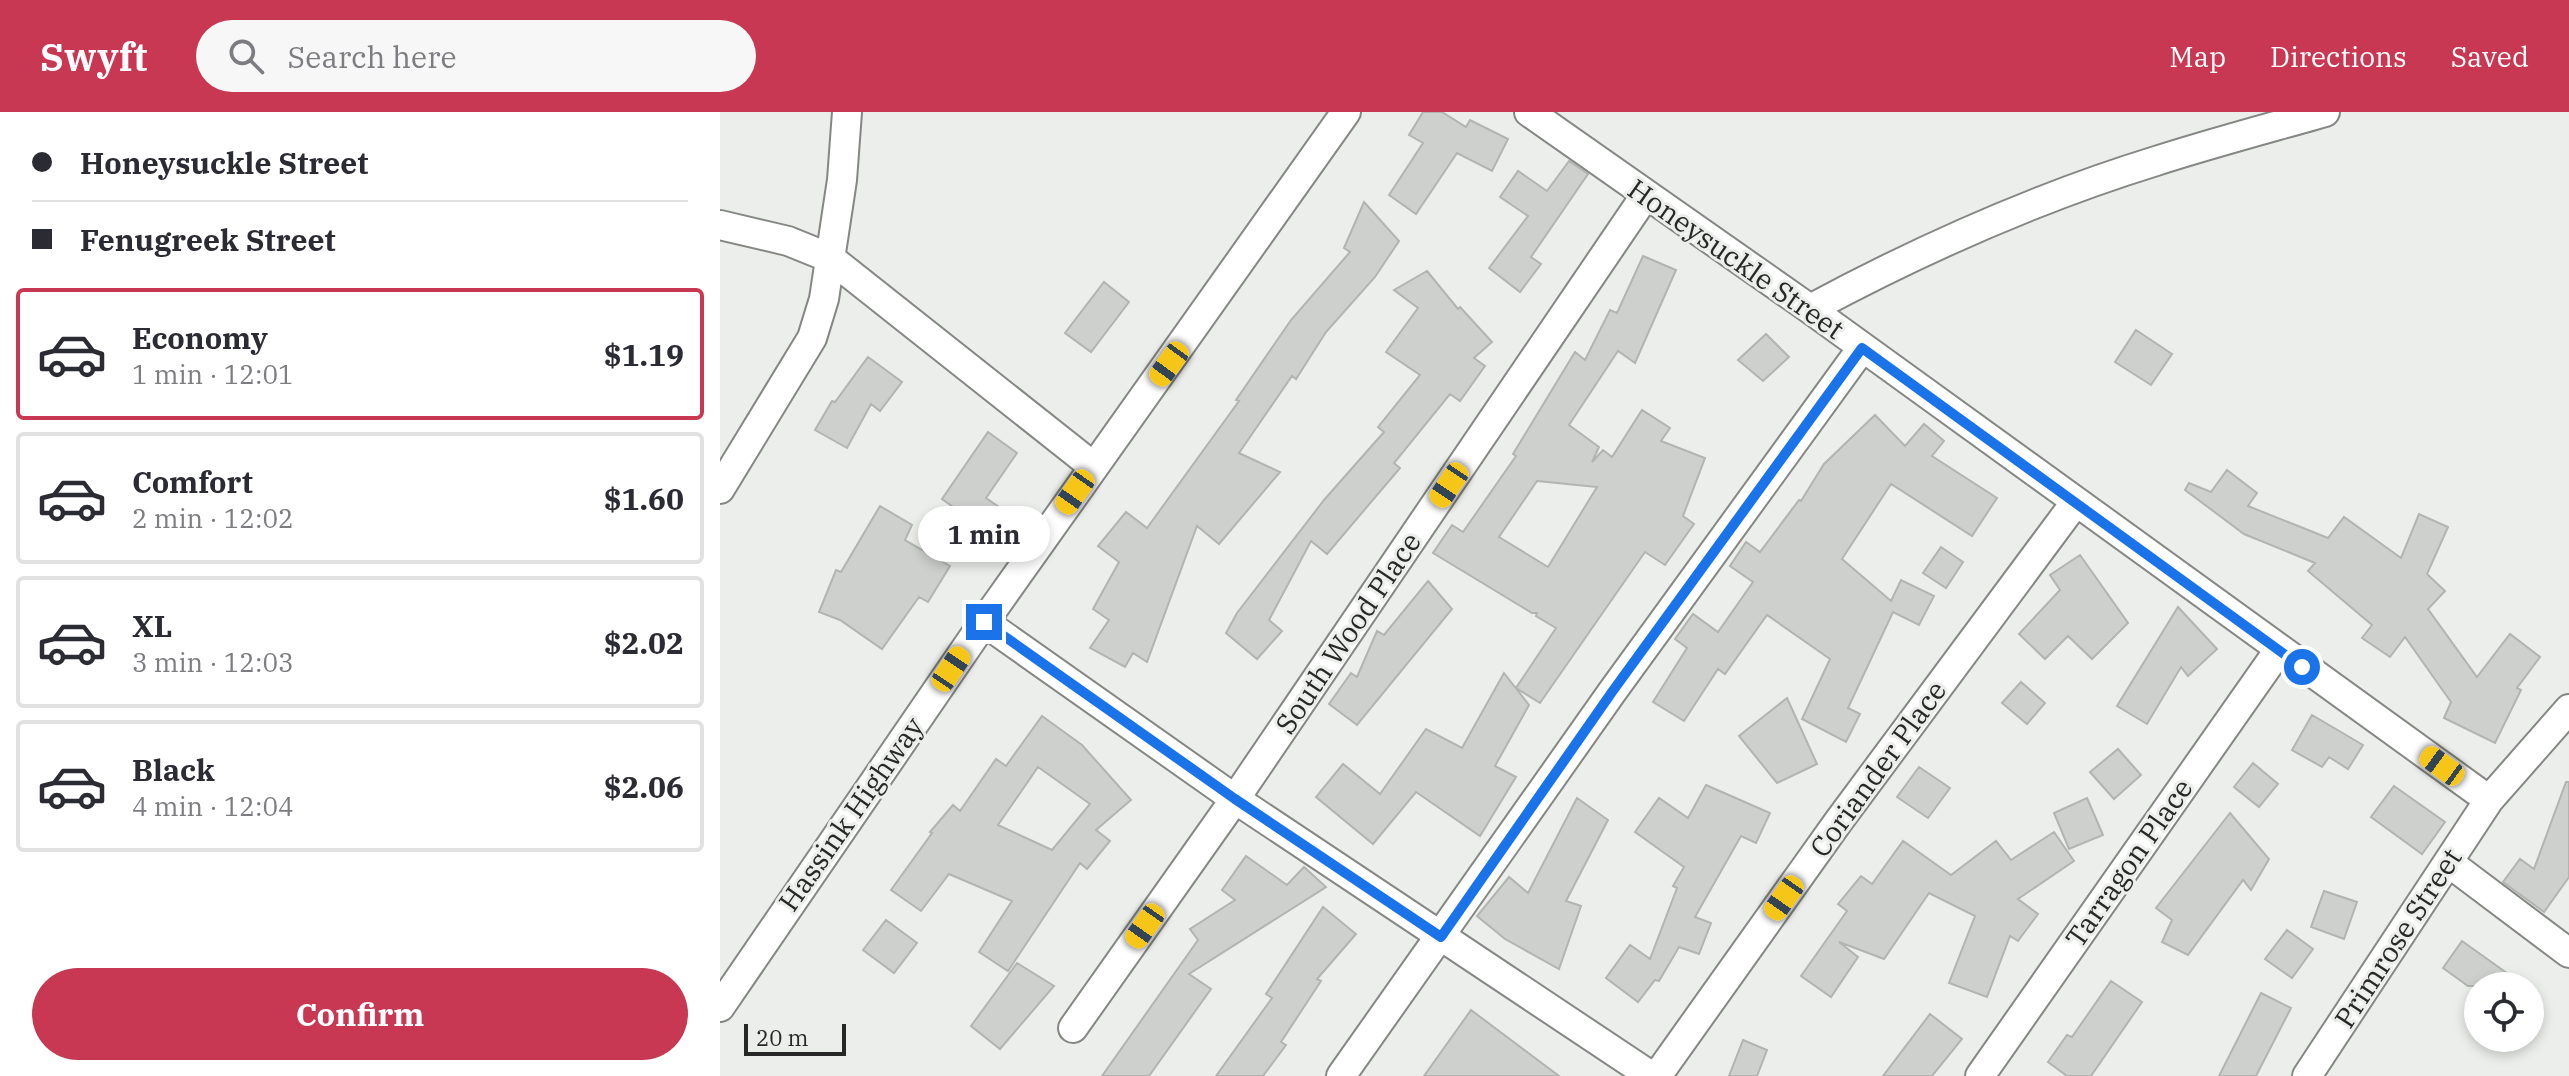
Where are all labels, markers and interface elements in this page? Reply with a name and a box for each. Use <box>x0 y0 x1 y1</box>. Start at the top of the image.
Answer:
search box <box>196 20 756 92</box>
text: Swyft <box>40 32 148 81</box>
icon: search <box>224 34 268 78</box>
text: Search here <box>288 37 457 76</box>
text: Map <box>2169 38 2226 75</box>
text: Directions <box>2270 38 2407 75</box>
text: Saved <box>2451 38 2529 75</box>
text: Honeysuckle Street <box>80 143 368 182</box>
street label: Honeysuckle Street <box>1621 170 1852 347</box>
text: Fenugreek Street <box>80 220 336 259</box>
icon: car <box>36 318 108 390</box>
text: Economy <box>132 318 268 357</box>
text: $1.19 <box>604 335 684 374</box>
car <box>1145 338 1193 390</box>
text: 1 min · 12:01 <box>132 357 294 391</box>
car <box>1426 458 1472 512</box>
icon: car <box>36 462 108 534</box>
text: Comfort <box>132 462 253 501</box>
car <box>1051 465 1099 519</box>
text: $1.60 <box>604 479 684 518</box>
text: 2 min · 12:02 <box>132 501 294 535</box>
callout: 1 min <box>918 506 1050 562</box>
text: 1 min <box>948 517 1020 551</box>
street label: South Wood Place <box>1266 525 1429 741</box>
route end <box>966 604 1002 640</box>
icon: car <box>36 606 108 678</box>
text: XL <box>132 606 172 645</box>
text: $2.02 <box>604 623 684 662</box>
car <box>928 642 974 696</box>
text: 3 min · 12:03 <box>132 645 294 679</box>
route start <box>2284 649 2320 685</box>
street label: Coriander Place <box>1801 673 1954 864</box>
street label: Hassink Highway <box>770 709 931 918</box>
car <box>2416 742 2468 790</box>
icon: car <box>36 750 108 822</box>
text: Black <box>132 750 215 789</box>
text: $2.06 <box>604 767 684 806</box>
street label: Tarragon Place <box>2057 771 2201 954</box>
text: 4 min · 12:04 <box>132 789 294 823</box>
street label: Primrose Street <box>2326 841 2470 1035</box>
car <box>1760 871 1808 925</box>
car <box>1121 899 1169 953</box>
button: Confirm <box>32 968 688 1060</box>
map controls <box>2464 972 2544 1052</box>
button: locate <box>2464 972 2544 1052</box>
scale bar <box>744 1020 846 1056</box>
text: 20 m <box>756 1023 808 1052</box>

